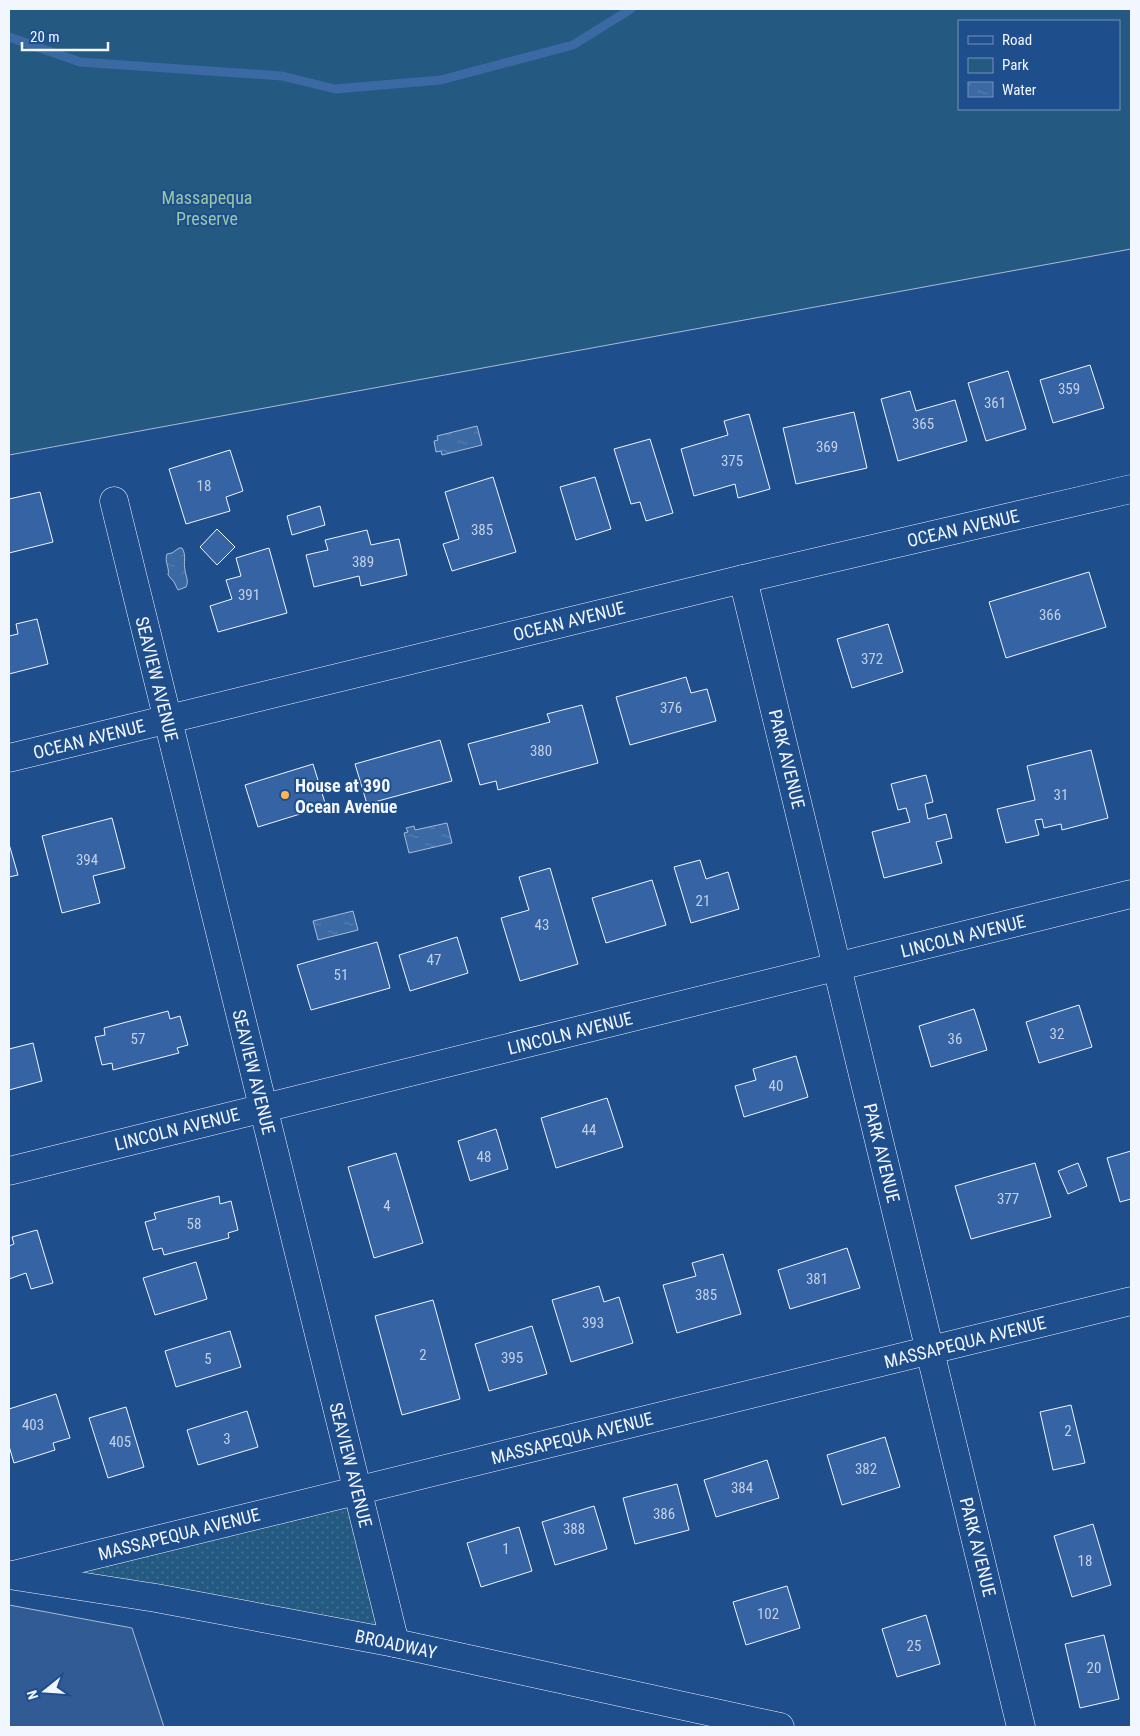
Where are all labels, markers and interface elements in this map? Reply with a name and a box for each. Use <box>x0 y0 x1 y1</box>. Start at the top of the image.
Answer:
scale bar <box>22 20 109 52</box>
legend <box>958 20 1120 110</box>
text: 20 m <box>30 28 60 46</box>
text: Road <box>1002 31 1032 49</box>
text: Park <box>1002 56 1029 74</box>
text: Water <box>1002 81 1037 99</box>
park label: Massapequa Preserve <box>162 187 252 229</box>
house number: 359 <box>1058 380 1080 398</box>
house number: 361 <box>984 394 1006 412</box>
house number: 365 <box>912 415 934 433</box>
house number: 369 <box>816 438 838 456</box>
house number: 375 <box>721 452 743 470</box>
house number: 18 <box>197 477 211 495</box>
street label: OCEAN AVENUE <box>905 505 1021 551</box>
house number: 385 <box>471 521 493 539</box>
house number: 389 <box>352 553 374 571</box>
house number: 391 <box>238 586 260 604</box>
street label: OCEAN AVENUE <box>511 597 627 645</box>
house number: 366 <box>1039 606 1061 624</box>
street label: SEAVIEW AVENUE <box>131 614 183 744</box>
house number: 372 <box>861 650 883 668</box>
house number: 376 <box>660 699 682 717</box>
street label: PARK AVENUE <box>765 707 809 811</box>
street label: OCEAN AVENUE <box>31 715 147 763</box>
house number: 380 <box>530 742 552 760</box>
place label: House at 390 Ocean Avenue <box>295 775 398 817</box>
house number: 31 <box>1054 786 1068 804</box>
marker: House at 390 Ocean Avenue <box>279 789 291 801</box>
house number: 394 <box>76 851 98 869</box>
house number: 21 <box>696 892 710 910</box>
street label: LINCOLN AVENUE <box>898 910 1028 962</box>
house number: 43 <box>535 916 549 934</box>
house number: 47 <box>427 951 441 969</box>
house number: 51 <box>334 966 348 984</box>
street label: SEAVIEW AVENUE <box>228 1007 280 1137</box>
street label: LINCOLN AVENUE <box>505 1007 635 1059</box>
house number: 32 <box>1050 1025 1064 1043</box>
house number: 57 <box>131 1030 145 1048</box>
house number: 36 <box>948 1030 962 1048</box>
house number: 40 <box>769 1077 783 1095</box>
street label: PARK AVENUE <box>860 1101 904 1205</box>
street label: LINCOLN AVENUE <box>112 1103 242 1155</box>
house number: 44 <box>582 1121 596 1139</box>
house number: 48 <box>477 1148 491 1166</box>
house number: 377 <box>997 1190 1019 1208</box>
house number: 4 <box>383 1197 391 1215</box>
house number: 58 <box>187 1215 201 1233</box>
house number: 381 <box>806 1270 828 1288</box>
house number: 385 <box>695 1286 717 1304</box>
street label: MASSAPEQUA AVENUE <box>882 1312 1048 1372</box>
house number: 393 <box>582 1314 604 1332</box>
house number: 2 <box>419 1346 427 1364</box>
house number: 395 <box>501 1349 523 1367</box>
house number: 5 <box>204 1350 212 1368</box>
street label: SEAVIEW AVENUE <box>325 1400 377 1530</box>
street label: MASSAPEQUA AVENUE <box>489 1408 655 1468</box>
house number: 403 <box>22 1416 44 1434</box>
house number: 2 <box>1064 1422 1072 1440</box>
house number: 3 <box>223 1430 231 1448</box>
house number: 405 <box>109 1433 131 1451</box>
house number: 382 <box>855 1460 877 1478</box>
house number: 384 <box>731 1479 753 1497</box>
street label: PARK AVENUE <box>956 1495 1000 1599</box>
street label: MASSAPEQUA AVENUE <box>96 1504 262 1564</box>
house number: 386 <box>653 1505 675 1523</box>
house number: 388 <box>563 1520 585 1538</box>
house number: 1 <box>502 1540 510 1558</box>
house number: 18 <box>1078 1552 1092 1570</box>
house number: 102 <box>757 1605 779 1623</box>
street label: BROADWAY <box>353 1625 439 1663</box>
house number: 25 <box>907 1637 921 1655</box>
house number: 20 <box>1087 1659 1101 1677</box>
north arrow <box>20 1666 70 1716</box>
text: N <box>24 1688 41 1701</box>

